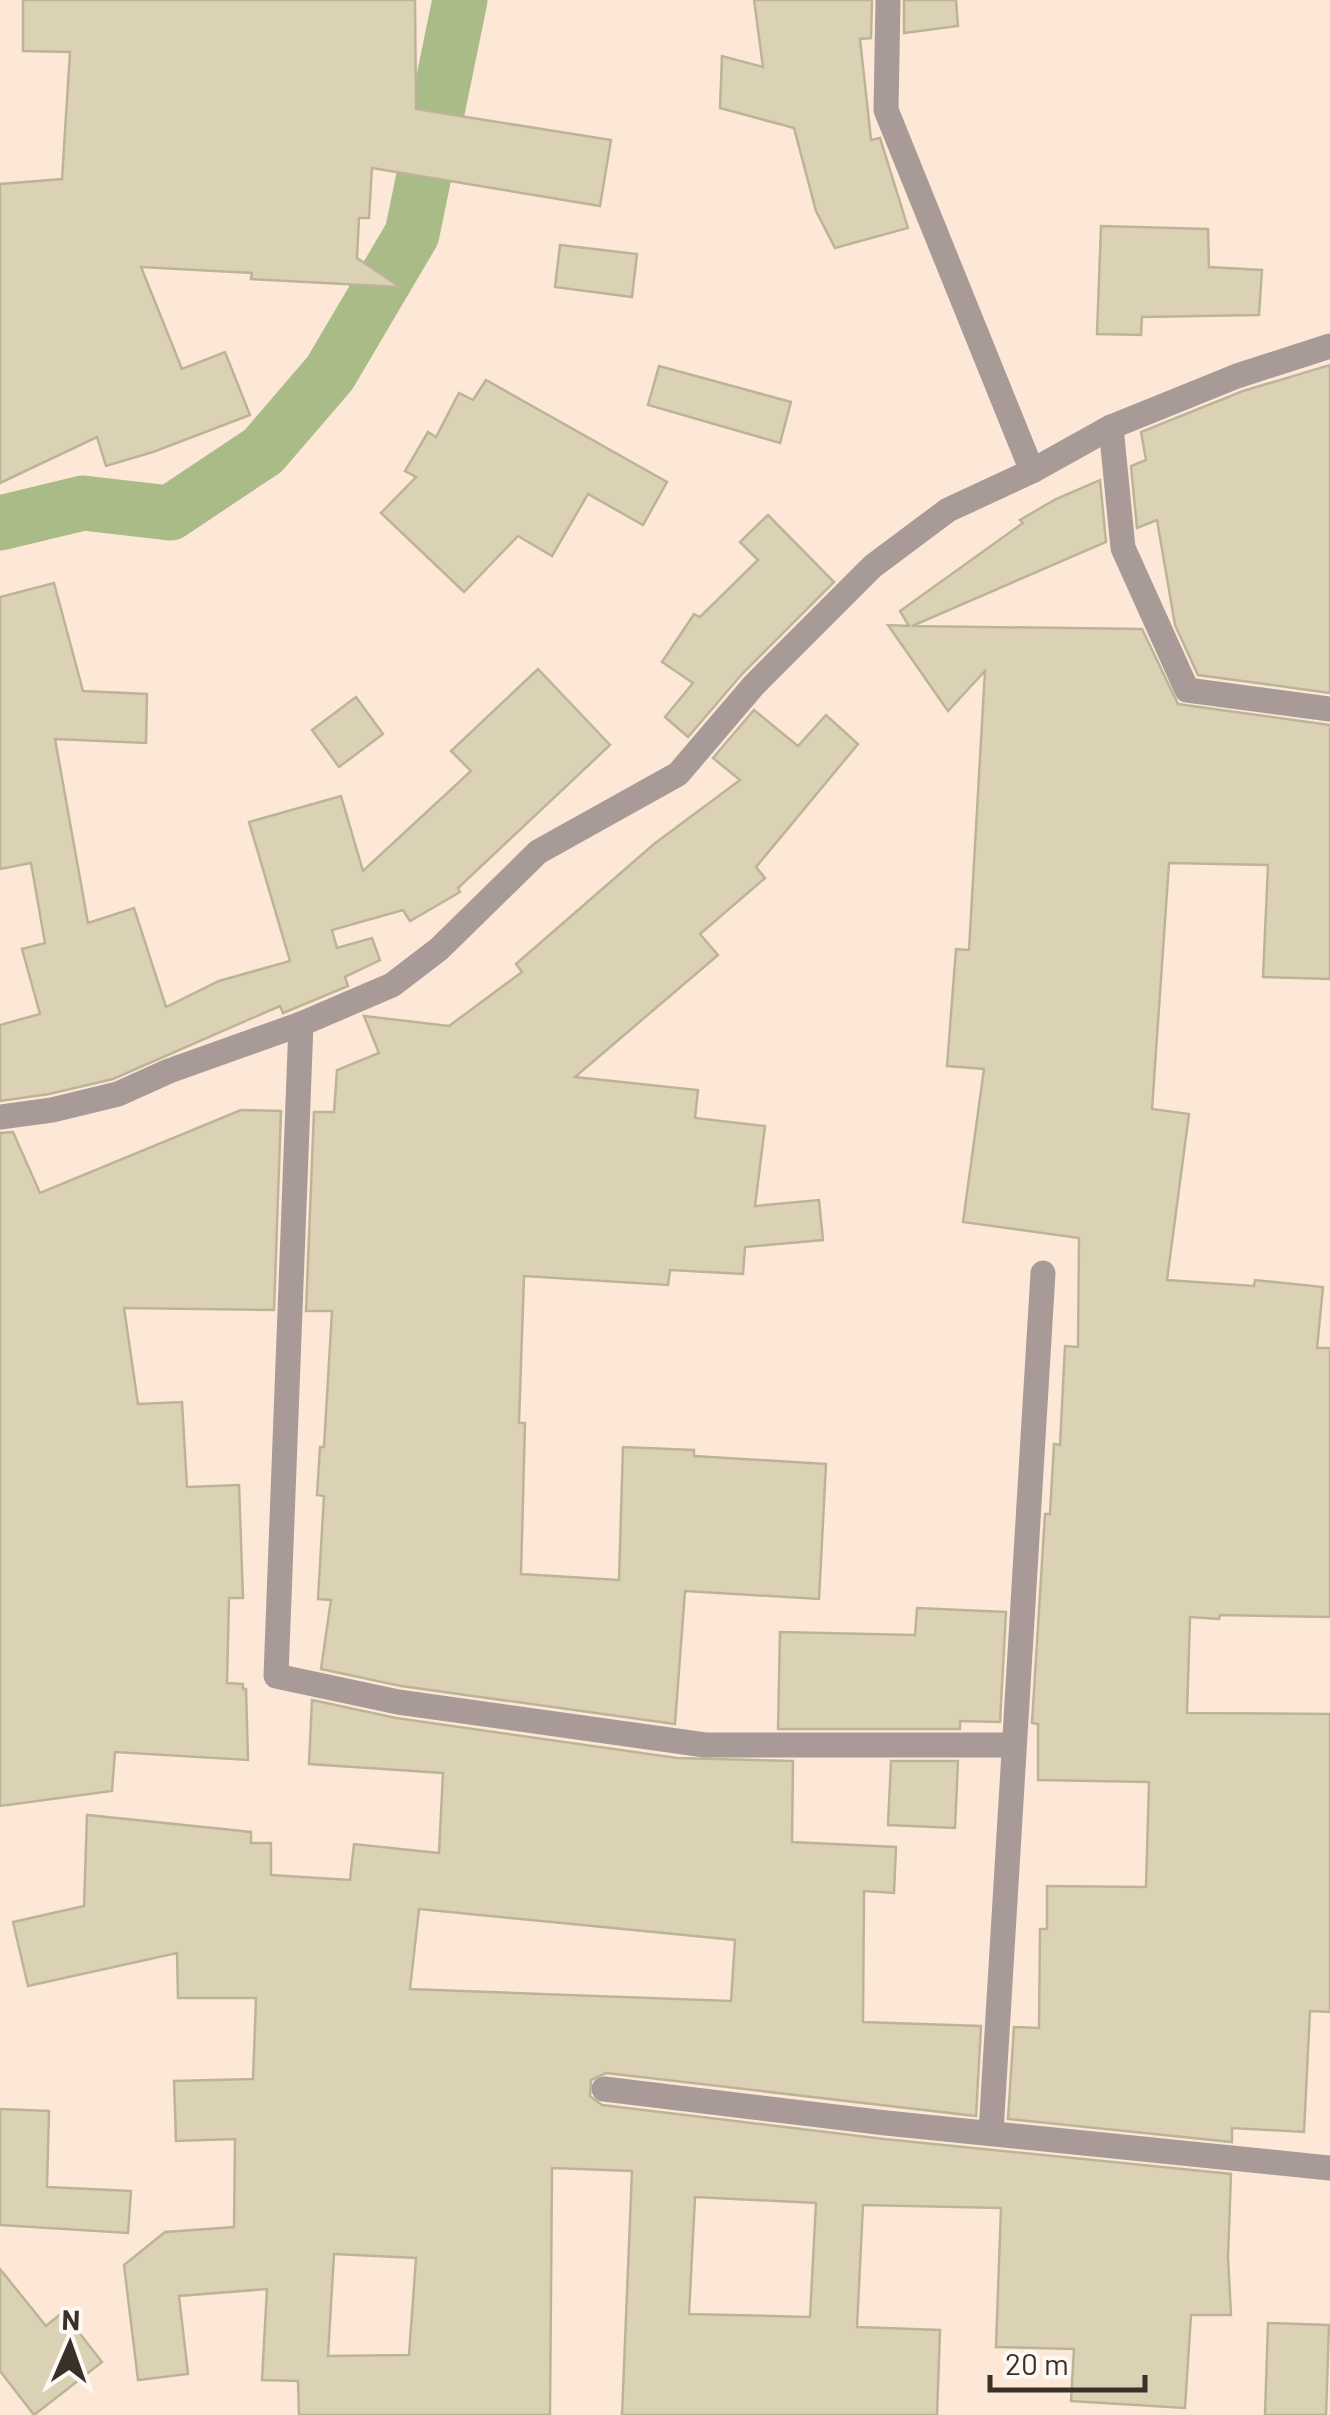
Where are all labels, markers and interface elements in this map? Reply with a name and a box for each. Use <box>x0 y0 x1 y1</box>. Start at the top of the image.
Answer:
north arrow <box>20 2295 120 2395</box>
text: N <box>61 2302 81 2336</box>
scale bar <box>990 2330 1145 2392</box>
text: 20 m <box>1005 2345 1069 2381</box>

